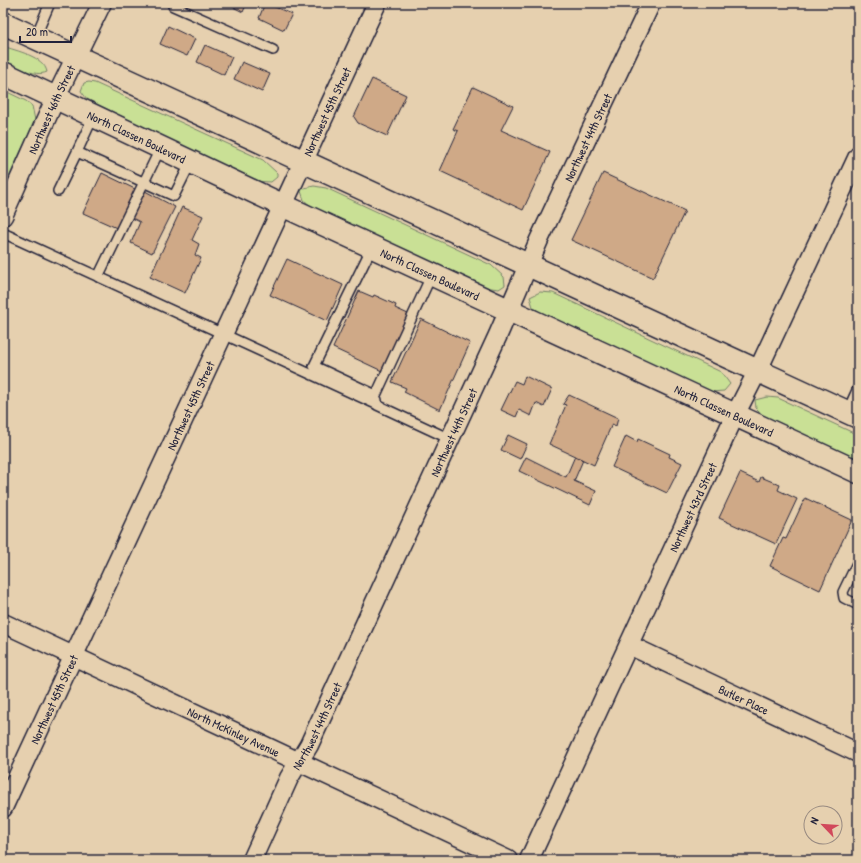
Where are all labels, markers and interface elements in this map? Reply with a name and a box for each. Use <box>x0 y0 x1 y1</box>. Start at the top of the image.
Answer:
scale bar <box>20 18 71 44</box>
text: 20 m <box>26 23 48 40</box>
street label: Northwest 46th Street <box>23 61 79 157</box>
street label: Northwest 45th Street <box>299 63 355 159</box>
street label: Northwest 44th Street <box>559 90 616 184</box>
street label: North Classen Boulevard <box>85 106 189 167</box>
street label: North Classen Boulevard <box>378 243 483 304</box>
street label: Northwest 45th Street <box>162 357 218 453</box>
street label: North Classen Boulevard <box>672 380 777 440</box>
street label: Northwest 44th Street <box>425 384 481 479</box>
street label: Northwest 43rd Street <box>664 459 721 555</box>
street label: Northwest 45th Street <box>26 651 82 746</box>
street label: Northwest 44th Street <box>287 679 346 773</box>
street label: Butler Place <box>716 680 772 718</box>
street label: North McKinley Avenue <box>185 702 283 760</box>
north arrow <box>803 805 843 845</box>
text: N <box>806 815 822 826</box>

